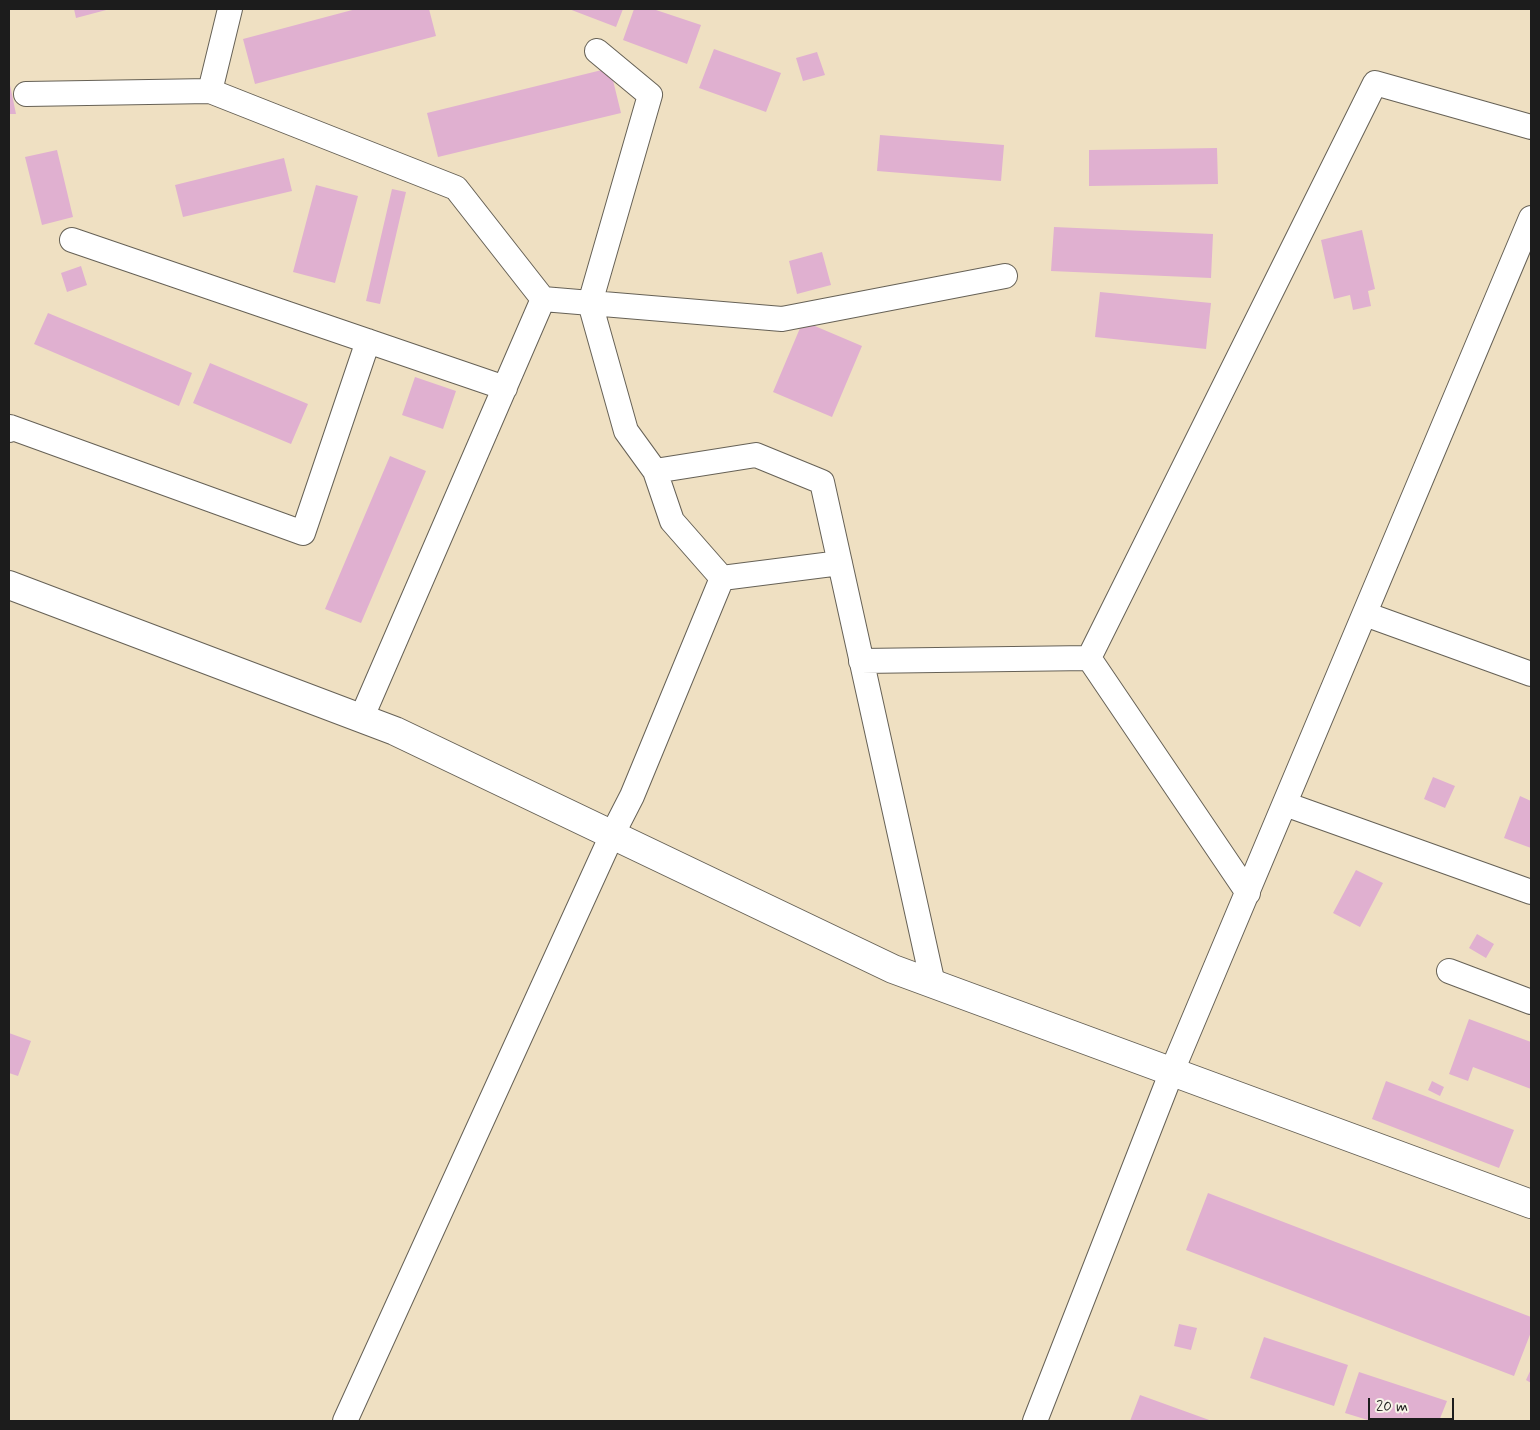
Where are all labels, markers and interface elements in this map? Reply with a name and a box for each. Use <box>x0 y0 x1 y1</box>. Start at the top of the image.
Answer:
scale bar <box>1370 1388 1456 1420</box>
text: 20 m <box>1376 1397 1408 1417</box>

